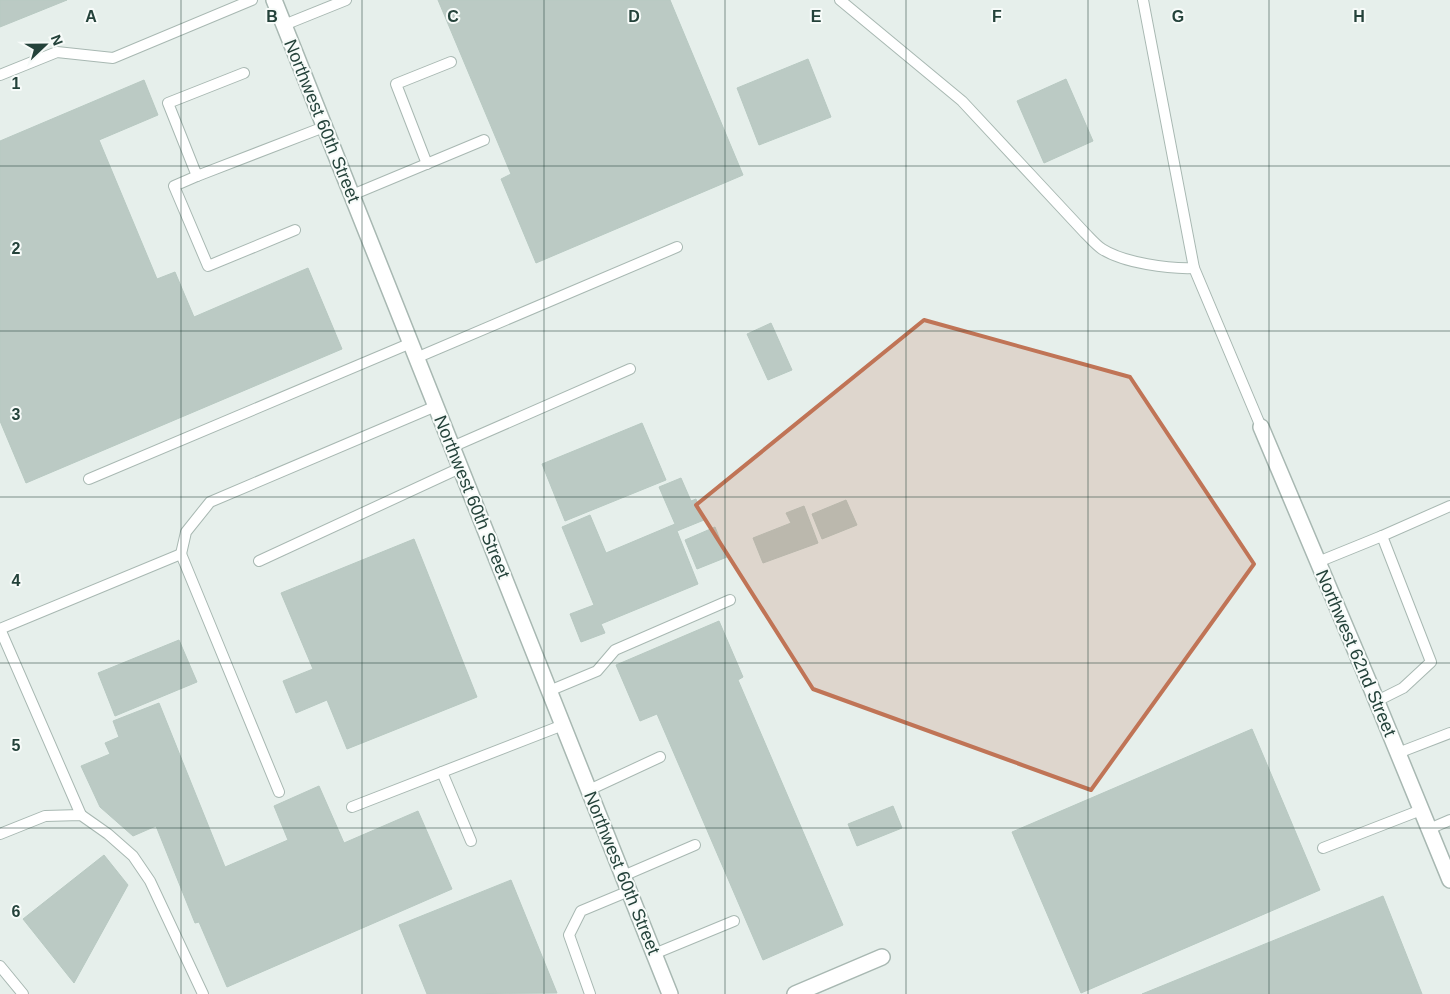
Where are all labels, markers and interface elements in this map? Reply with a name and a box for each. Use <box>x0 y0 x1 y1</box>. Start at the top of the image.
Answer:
text: A <box>85 8 97 25</box>
text: B <box>266 8 278 25</box>
text: C <box>447 8 459 25</box>
text: D <box>628 8 640 25</box>
text: E <box>811 8 822 25</box>
text: F <box>992 8 1002 25</box>
text: G <box>1172 8 1184 25</box>
text: H <box>1353 8 1365 25</box>
north arrow <box>20 20 70 70</box>
text: N <box>48 32 66 48</box>
street label: Northwest 60th Street <box>280 37 364 205</box>
text: 1 <box>12 75 21 92</box>
text: 2 <box>12 240 21 257</box>
text: 3 <box>12 406 21 423</box>
street label: Northwest 60th Street <box>430 413 514 581</box>
street label: Northwest 62nd Street <box>1312 567 1400 739</box>
text: 4 <box>12 572 21 589</box>
text: 5 <box>12 737 21 754</box>
street label: Northwest 60th Street <box>580 789 664 957</box>
text: 6 <box>12 903 21 920</box>

